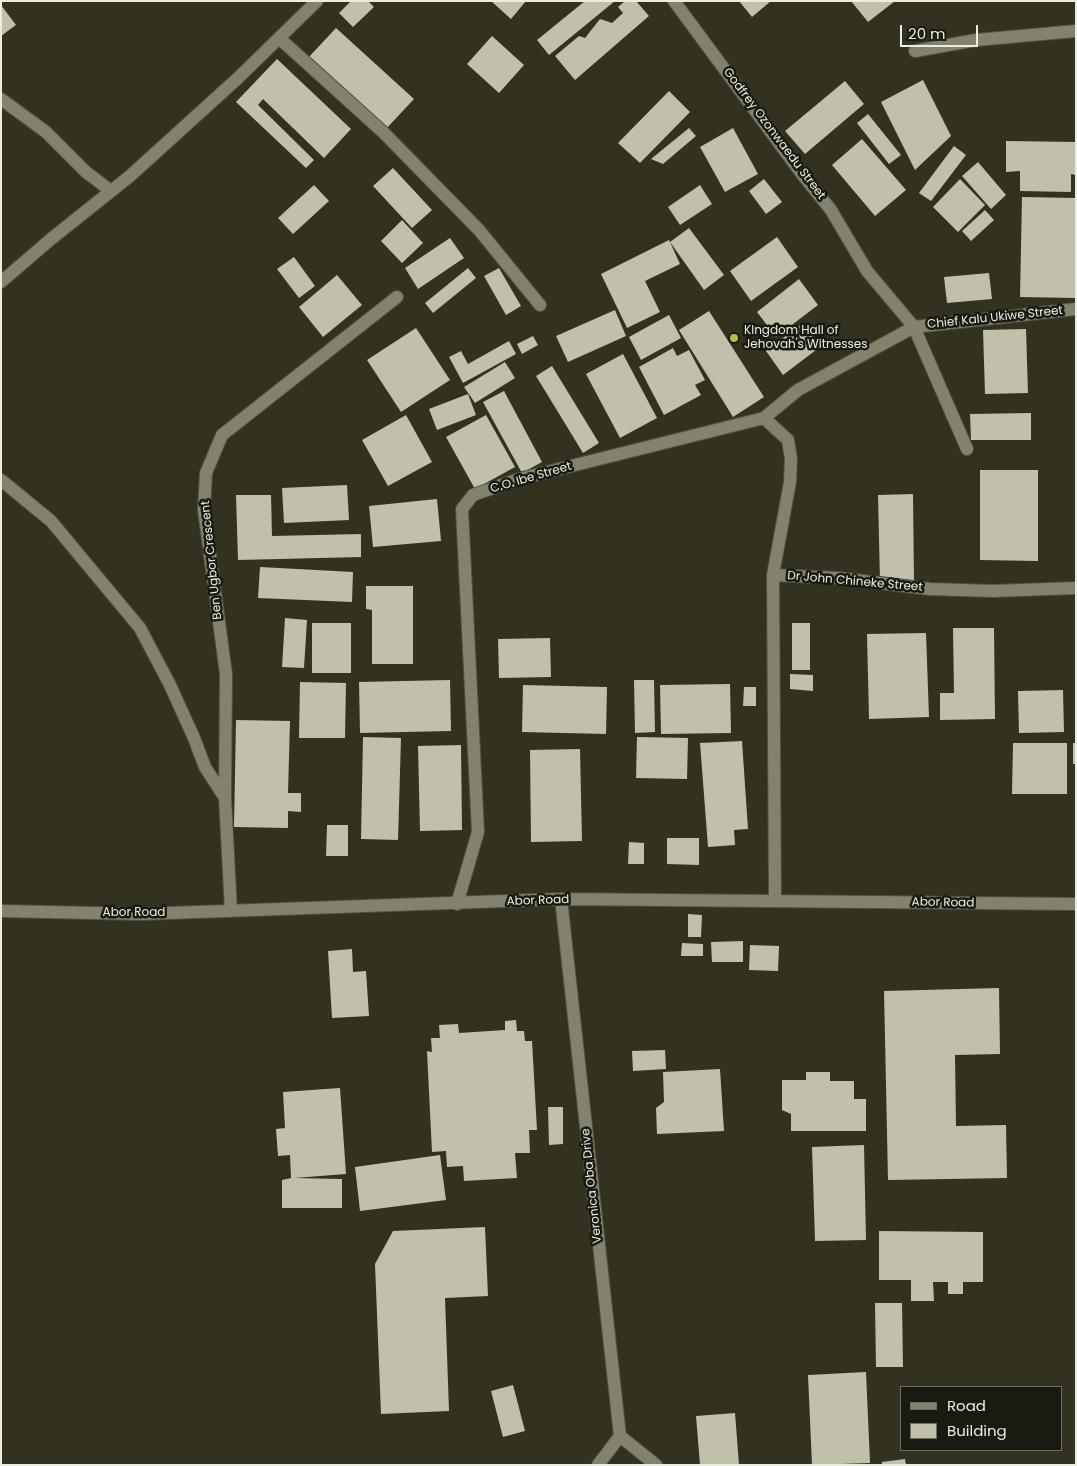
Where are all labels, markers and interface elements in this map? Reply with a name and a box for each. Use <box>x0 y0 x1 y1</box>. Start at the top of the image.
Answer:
scale bar <box>902 15 980 47</box>
text: 20 m <box>908 23 946 44</box>
street label: Godfrey Ozonwaedu Street <box>720 65 828 203</box>
street label: Chief Kalu Ukiwe Street <box>926 304 1064 332</box>
place label: KIngdom Hall of Jehovah's Witnesses <box>744 324 867 352</box>
marker: KIngdom Hall of Jehovah's Witnesses <box>728 332 740 344</box>
street label: C.O. Ibe Street <box>489 460 573 496</box>
street label: Ben Ugbor Crescent <box>199 500 225 620</box>
street label: Dr John Chineke Street <box>787 569 923 595</box>
street label: Abor Road <box>506 893 570 909</box>
street label: Abor Road <box>911 895 975 911</box>
street label: Abor Road <box>103 906 165 920</box>
street label: Veronica Oba Drive <box>579 1128 605 1244</box>
legend <box>900 1386 1062 1451</box>
text: Road <box>947 1395 986 1416</box>
text: Building <box>947 1420 1007 1441</box>

